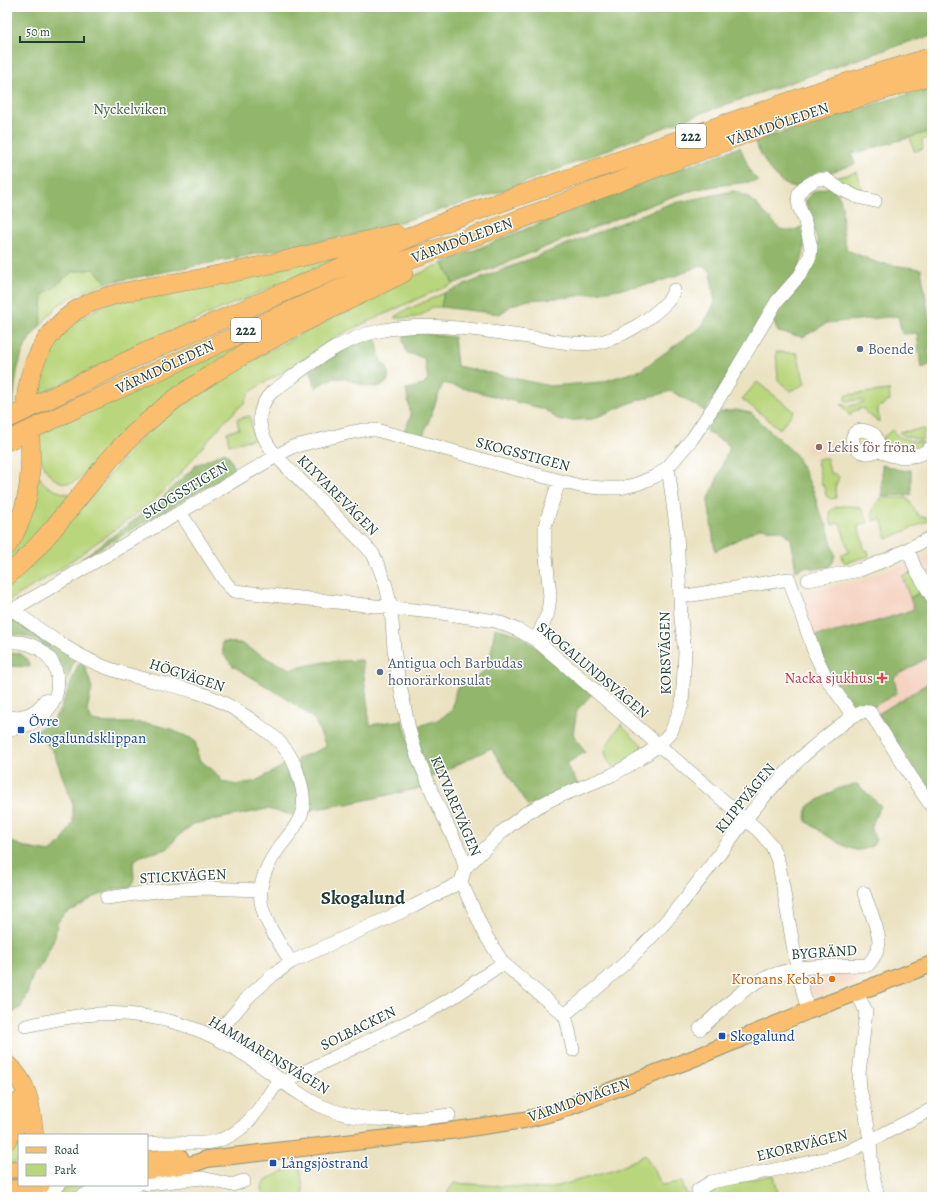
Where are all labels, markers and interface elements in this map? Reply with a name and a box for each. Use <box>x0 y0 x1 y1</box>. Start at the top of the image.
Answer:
scale bar <box>20 18 84 44</box>
text: 50 m <box>26 24 50 40</box>
street label: VÄRMDÖLEDEN <box>723 97 832 151</box>
park label: Nyckelviken <box>93 99 167 119</box>
road number: 222 <box>676 124 706 148</box>
street label: VÄRMDÖLEDEN <box>408 212 516 268</box>
road number: 222 <box>231 318 261 342</box>
street label: VÄRMDÖLEDEN <box>112 335 218 399</box>
place label: Boende <box>868 339 914 359</box>
marker: Boende <box>855 344 865 354</box>
street label: SKOGSSTIGEN <box>474 432 572 476</box>
place label: Lekis för fröna <box>827 437 916 457</box>
marker: Lekis för fröna <box>814 442 824 452</box>
street label: KLYVAREVÄGEN <box>293 450 383 540</box>
street label: SKOGSSTIGEN <box>138 456 232 523</box>
street label: KORSVÄGEN <box>654 611 676 695</box>
street label: SKOGALUNDSVÄGEN <box>533 617 653 723</box>
street label: HÖGVÄGEN <box>147 653 228 697</box>
place label: Antigua och Barbudas honorärkonsulat <box>387 653 523 690</box>
marker: Antigua och Barbudas honorärkonsulat <box>375 667 385 677</box>
place label: Nacka sjukhus <box>785 668 873 688</box>
marker: Nacka sjukhus <box>876 672 888 684</box>
place label: Övre Skogalundsklippan <box>29 711 146 748</box>
marker: Övre Skogalundsklippan <box>16 725 26 735</box>
street label: KLYVAREVÄGEN <box>426 753 486 859</box>
street label: KLIPPVÄGEN <box>710 758 780 837</box>
street label: STICKVÄGEN <box>139 864 227 888</box>
district label: Skogalund <box>321 885 406 911</box>
street label: BYGRÄND <box>790 940 858 964</box>
place label: Kronans Kebab <box>731 969 824 989</box>
marker: Kronans Kebab <box>827 974 837 984</box>
street label: SOLBACKEN <box>317 1001 399 1055</box>
street label: HAMMARENSVÄGEN <box>205 1011 333 1099</box>
place label: Skogalund <box>730 1026 796 1046</box>
marker: Skogalund <box>717 1031 727 1041</box>
street label: VÄRMDÖVÄGEN <box>524 1073 633 1127</box>
street label: EKORRVÄGEN <box>754 1124 850 1166</box>
legend <box>18 1134 148 1186</box>
text: Road <box>54 1142 80 1158</box>
place label: Långsjöstrand <box>281 1153 369 1173</box>
marker: Långsjöstrand <box>268 1158 278 1168</box>
text: Park <box>54 1162 77 1178</box>

